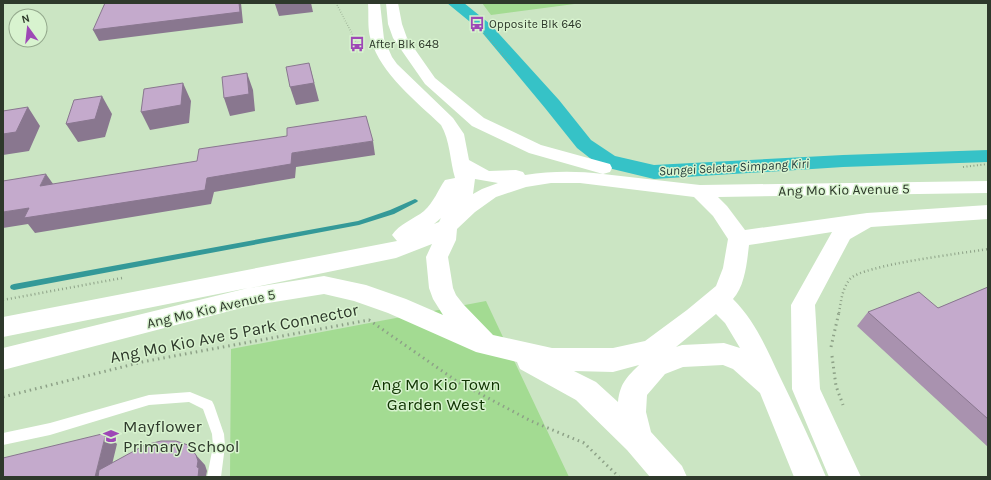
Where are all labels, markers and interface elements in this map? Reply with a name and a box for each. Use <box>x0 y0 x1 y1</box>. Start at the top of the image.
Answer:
north arrow <box>8 8 48 48</box>
text: N <box>20 12 31 26</box>
bus stop icon: Opposite Blk 646 <box>468 15 486 33</box>
place label: Opposite Blk 646 <box>489 17 582 31</box>
bus stop icon: After Blk 648 <box>348 35 366 53</box>
place label: After Blk 648 <box>369 37 439 51</box>
water label: Sungei Seletar Simpang Kiri <box>658 156 810 178</box>
street label: Ang Mo Kio Avenue 5 <box>778 180 910 200</box>
street label: Ang Mo Kio Avenue 5 <box>145 286 277 332</box>
street label: Ang Mo Kio Ave 5 Park Connector <box>108 299 361 367</box>
park label: Ang Mo Kio Town Garden West <box>371 374 501 414</box>
place label: Mayflower Primary School <box>123 416 240 456</box>
school or university icon: Mayflower Primary School <box>102 427 120 445</box>

